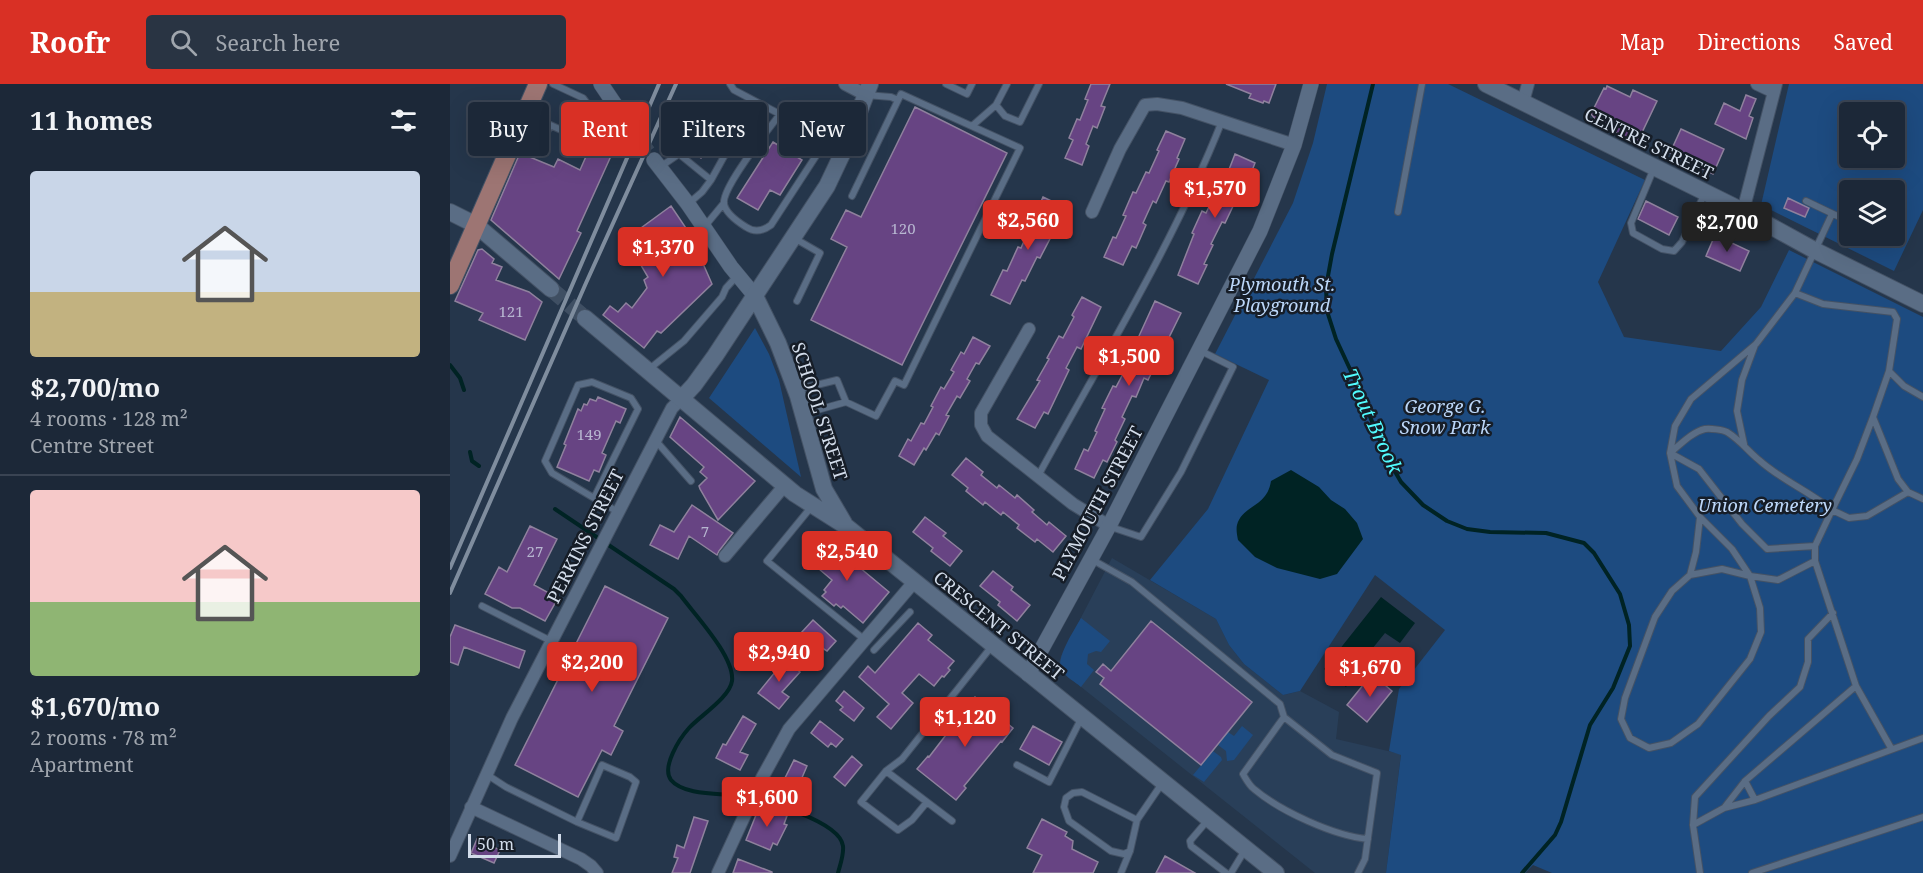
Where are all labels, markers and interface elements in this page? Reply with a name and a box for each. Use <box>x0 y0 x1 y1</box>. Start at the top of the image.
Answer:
search box <box>146 15 566 69</box>
text: Roofr <box>30 23 110 61</box>
icon: search <box>167 26 200 59</box>
text: Search here <box>215 27 340 57</box>
text: Map <box>1620 28 1665 56</box>
text: Directions <box>1698 28 1800 56</box>
text: Saved <box>1833 28 1893 56</box>
street label: CENTRE STREET <box>1581 101 1717 185</box>
text: 11 homes <box>30 102 152 138</box>
chip: Buy <box>468 102 549 156</box>
chip: Rent <box>561 102 649 156</box>
chip: Filters <box>661 102 767 156</box>
chip: New <box>779 102 866 156</box>
map controls <box>1839 102 1905 246</box>
button: locate <box>1839 102 1905 168</box>
icon: filters <box>387 104 420 137</box>
pin: $1,570 <box>1166 168 1264 219</box>
text: $1,570 <box>1184 174 1246 201</box>
button: layers <box>1839 180 1905 246</box>
pin: $2,560 <box>979 200 1077 251</box>
pin: $2,700 <box>1678 202 1776 253</box>
text: $2,560 <box>997 206 1059 233</box>
text: $2,700 <box>1696 208 1758 235</box>
icon: home <box>171 210 279 318</box>
house number: 120 <box>890 218 916 238</box>
pin: $1,370 <box>614 227 712 278</box>
text: $1,370 <box>632 233 694 260</box>
park label: Plymouth St. Playground <box>1228 272 1335 317</box>
house number: 121 <box>498 301 524 321</box>
pin: $1,500 <box>1080 336 1178 387</box>
street label: SCHOOL STREET <box>786 339 854 483</box>
text: $1,500 <box>1098 342 1160 369</box>
water label: Trout Brook <box>1337 364 1410 479</box>
text: $2,700/mo <box>30 369 160 405</box>
park label: George G. Snow Park <box>1400 394 1491 439</box>
text: 4 rooms · 128 m² <box>30 405 188 432</box>
street label: PLYMOUTH STREET <box>1046 422 1148 584</box>
house number: 149 <box>576 424 602 444</box>
text: Centre Street <box>30 432 154 459</box>
street label: PERKINS STREET <box>541 465 629 607</box>
park label: Union Cemetery <box>1698 493 1832 517</box>
house number: 7 <box>701 521 709 541</box>
icon: home <box>171 529 279 637</box>
pin: $2,540 <box>798 531 896 582</box>
text: $2,540 <box>816 537 878 564</box>
house number: 27 <box>527 541 543 561</box>
street label: CRESCENT STREET <box>929 565 1069 685</box>
pin: $2,940 <box>730 632 828 683</box>
text: $2,940 <box>748 638 810 665</box>
pin: $2,200 <box>543 642 641 693</box>
pin: $1,670 <box>1321 647 1419 698</box>
text: $2,200 <box>561 648 623 675</box>
text: $1,670 <box>1339 653 1401 680</box>
text: $1,670/mo <box>30 688 160 724</box>
pin: $1,120 <box>916 697 1014 748</box>
text: $1,120 <box>934 703 996 730</box>
text: 2 rooms · 78 m² <box>30 724 177 751</box>
text: Apartment <box>30 751 134 778</box>
pin: $1,600 <box>718 777 816 828</box>
text: $1,600 <box>736 783 798 810</box>
scale bar <box>468 831 561 858</box>
text: 50 m <box>477 833 514 855</box>

